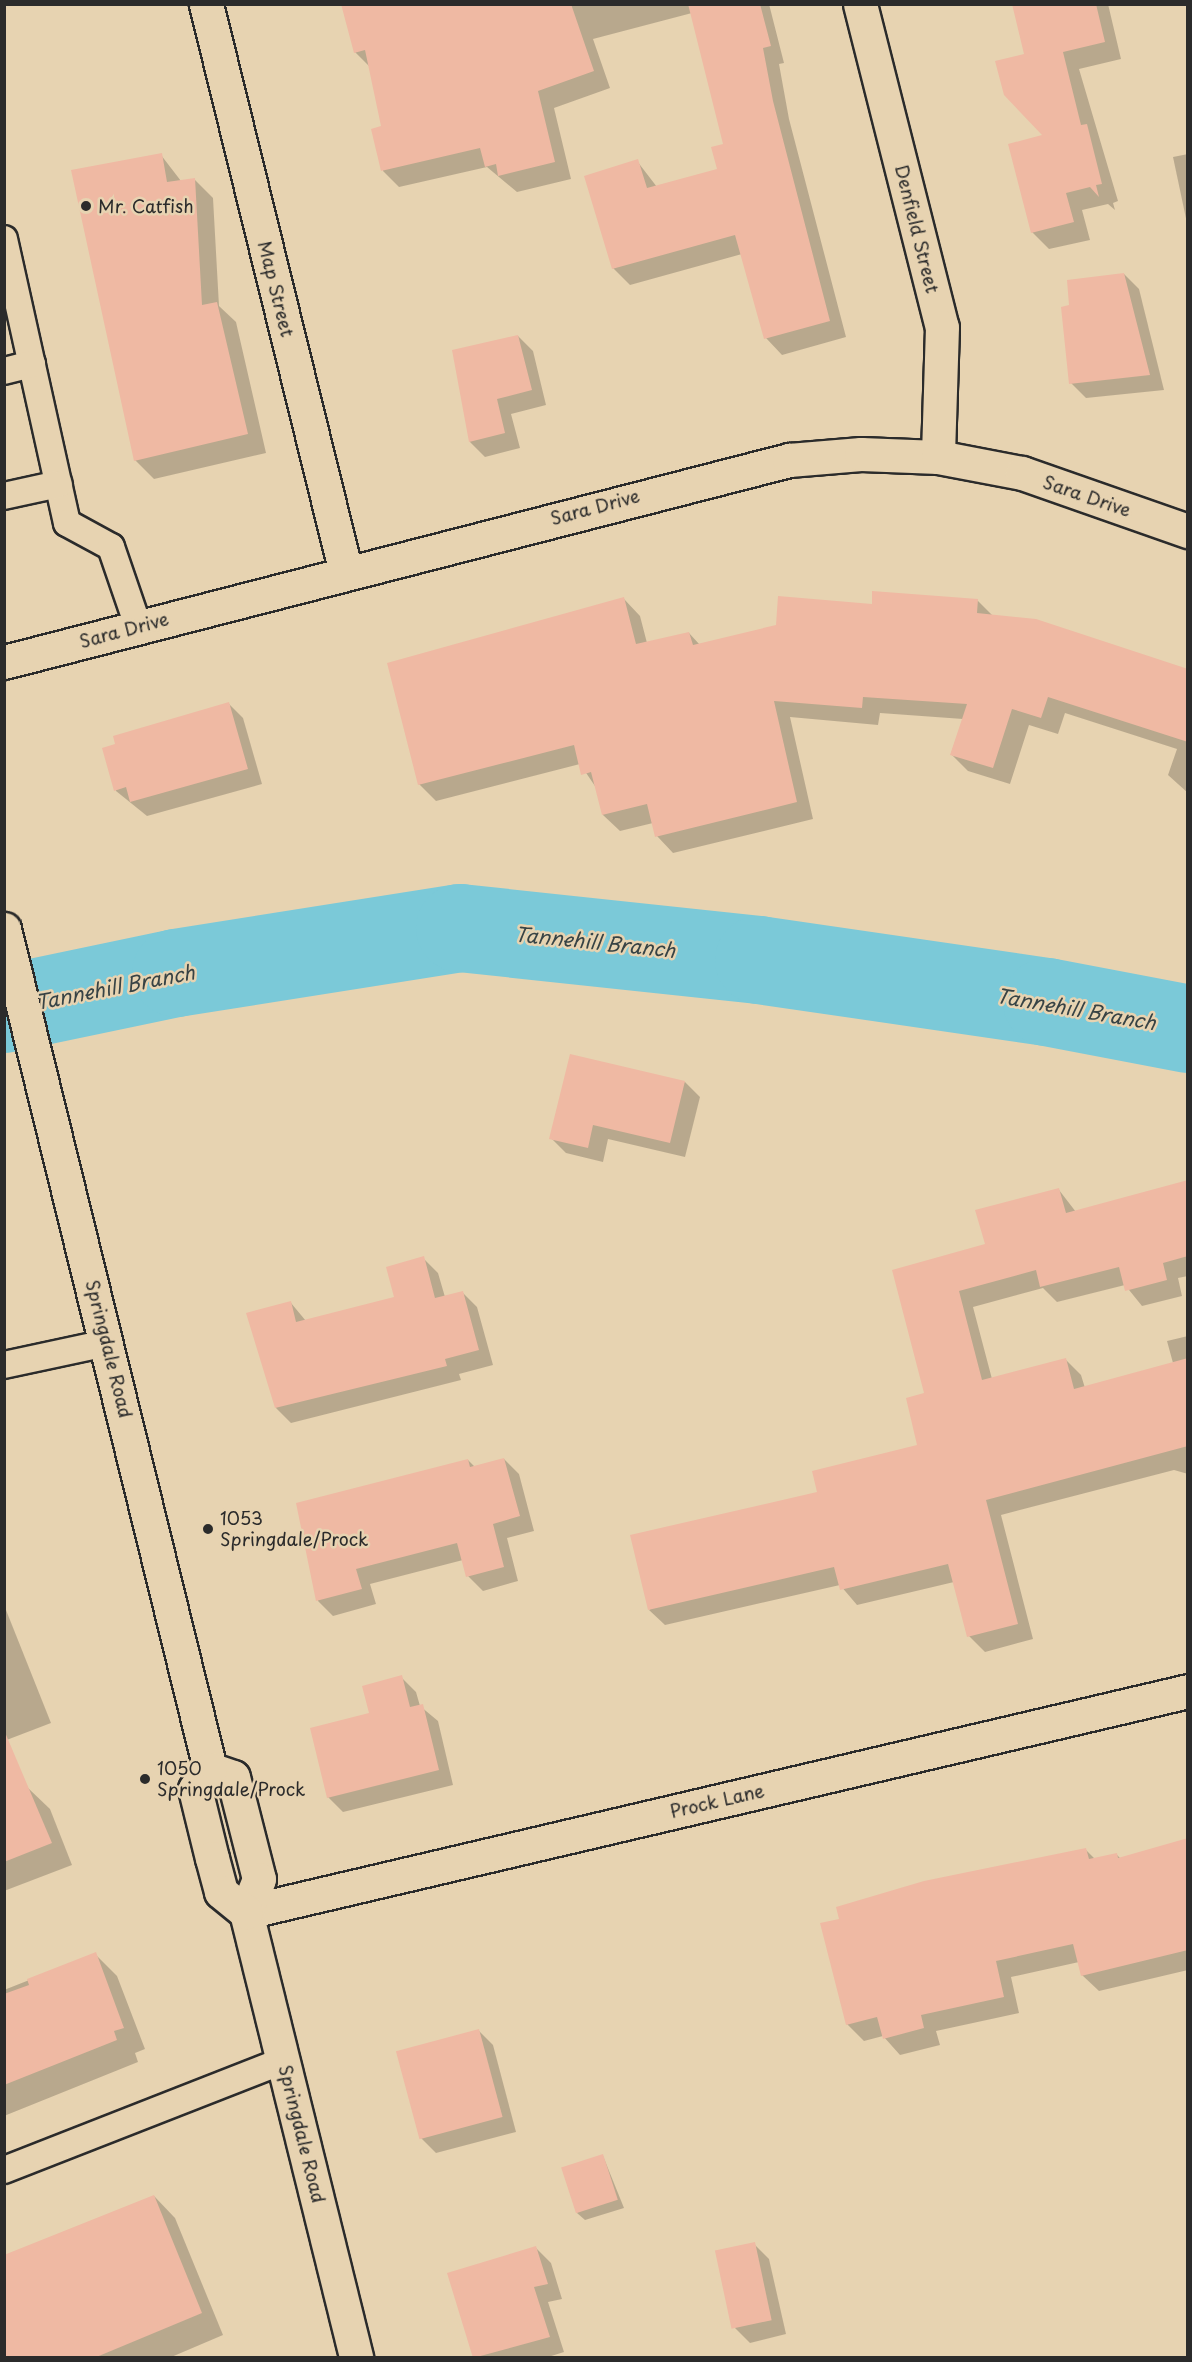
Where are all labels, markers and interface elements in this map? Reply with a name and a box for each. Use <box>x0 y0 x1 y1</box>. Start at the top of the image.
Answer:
street label: Denfield Street <box>891 163 943 295</box>
place label: Mr. Catfish <box>98 195 195 217</box>
marker: Mr. Catfish <box>79 199 93 213</box>
street label: Map Street <box>254 239 298 339</box>
street label: Sara Drive <box>1040 471 1134 521</box>
street label: Sara Drive <box>547 485 643 529</box>
street label: Sara Drive <box>76 608 172 652</box>
water label: Tannehill Branch <box>513 922 677 962</box>
water label: Tannehill Branch <box>33 960 197 1014</box>
water label: Tannehill Branch <box>994 983 1158 1035</box>
street label: Springdale Road <box>81 1277 137 1421</box>
place label: 1053 Springdale/Prock <box>220 1508 368 1550</box>
marker: 1053 Springdale/Prock <box>201 1522 215 1536</box>
place label: 1050 Springdale/Prock <box>157 1758 305 1800</box>
marker: 1050 Springdale/Prock <box>138 1772 152 1786</box>
street label: Prock Lane <box>668 1780 766 1822</box>
street label: Springdale Road <box>274 2062 330 2206</box>

